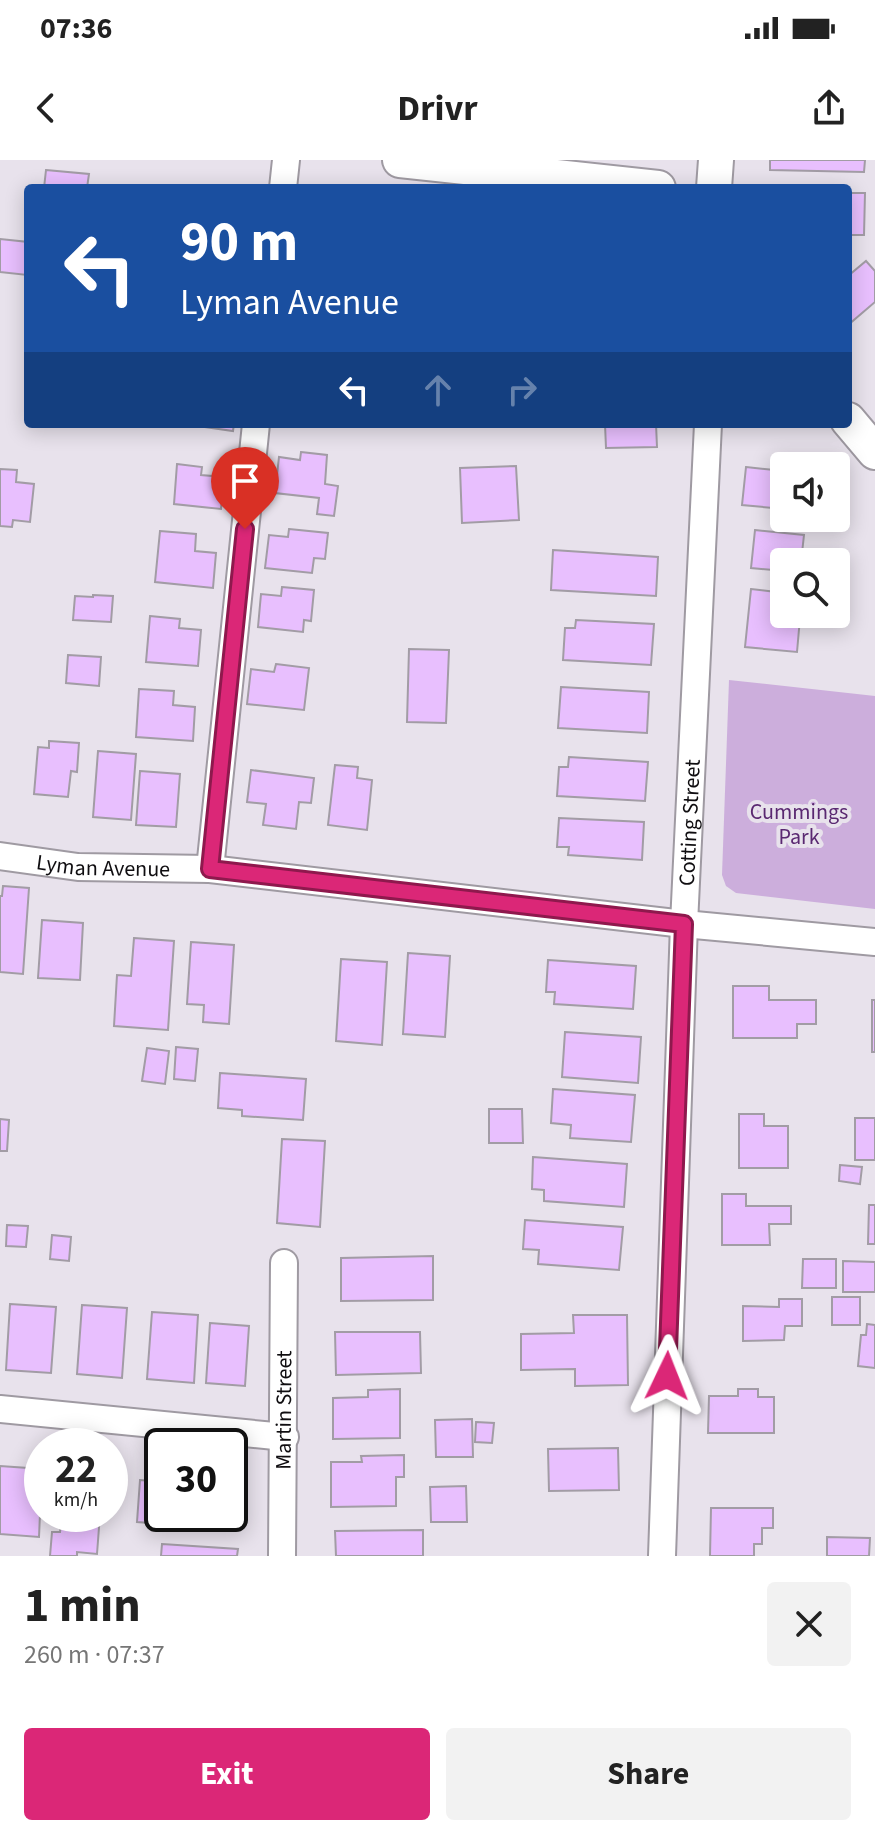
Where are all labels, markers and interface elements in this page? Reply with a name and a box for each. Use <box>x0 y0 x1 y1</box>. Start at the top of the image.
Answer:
text: 07:36 <box>40 7 112 50</box>
text: Drivr <box>397 83 478 134</box>
icon: back <box>24 86 68 130</box>
icon: share <box>807 86 851 130</box>
text: 90 m <box>180 203 298 282</box>
icon: left <box>48 216 152 320</box>
text: Lyman Avenue <box>180 277 399 328</box>
icon: left <box>332 368 376 412</box>
icon: ahead <box>416 368 460 412</box>
icon: right <box>500 368 544 412</box>
pin <box>211 447 279 529</box>
map controls <box>770 452 850 628</box>
button: sound <box>770 452 850 532</box>
icon: arrive <box>223 459 267 503</box>
button: search <box>770 548 850 628</box>
street label: Cotting Street <box>671 758 709 887</box>
park label: Cummings Park <box>750 796 848 853</box>
street label: Lyman Avenue <box>34 846 170 885</box>
position arrow <box>625 1334 709 1418</box>
street label: Martin Street <box>268 1350 300 1470</box>
speed limit sign: 30 <box>144 1428 248 1532</box>
text: 22 <box>55 1441 97 1498</box>
text: km/h <box>54 1486 98 1514</box>
text: 1 min <box>24 1572 141 1640</box>
button: close <box>767 1582 851 1666</box>
text: 260 m · 07:37 <box>24 1636 165 1673</box>
button: Exit <box>24 1728 430 1820</box>
button: Share <box>446 1728 851 1820</box>

